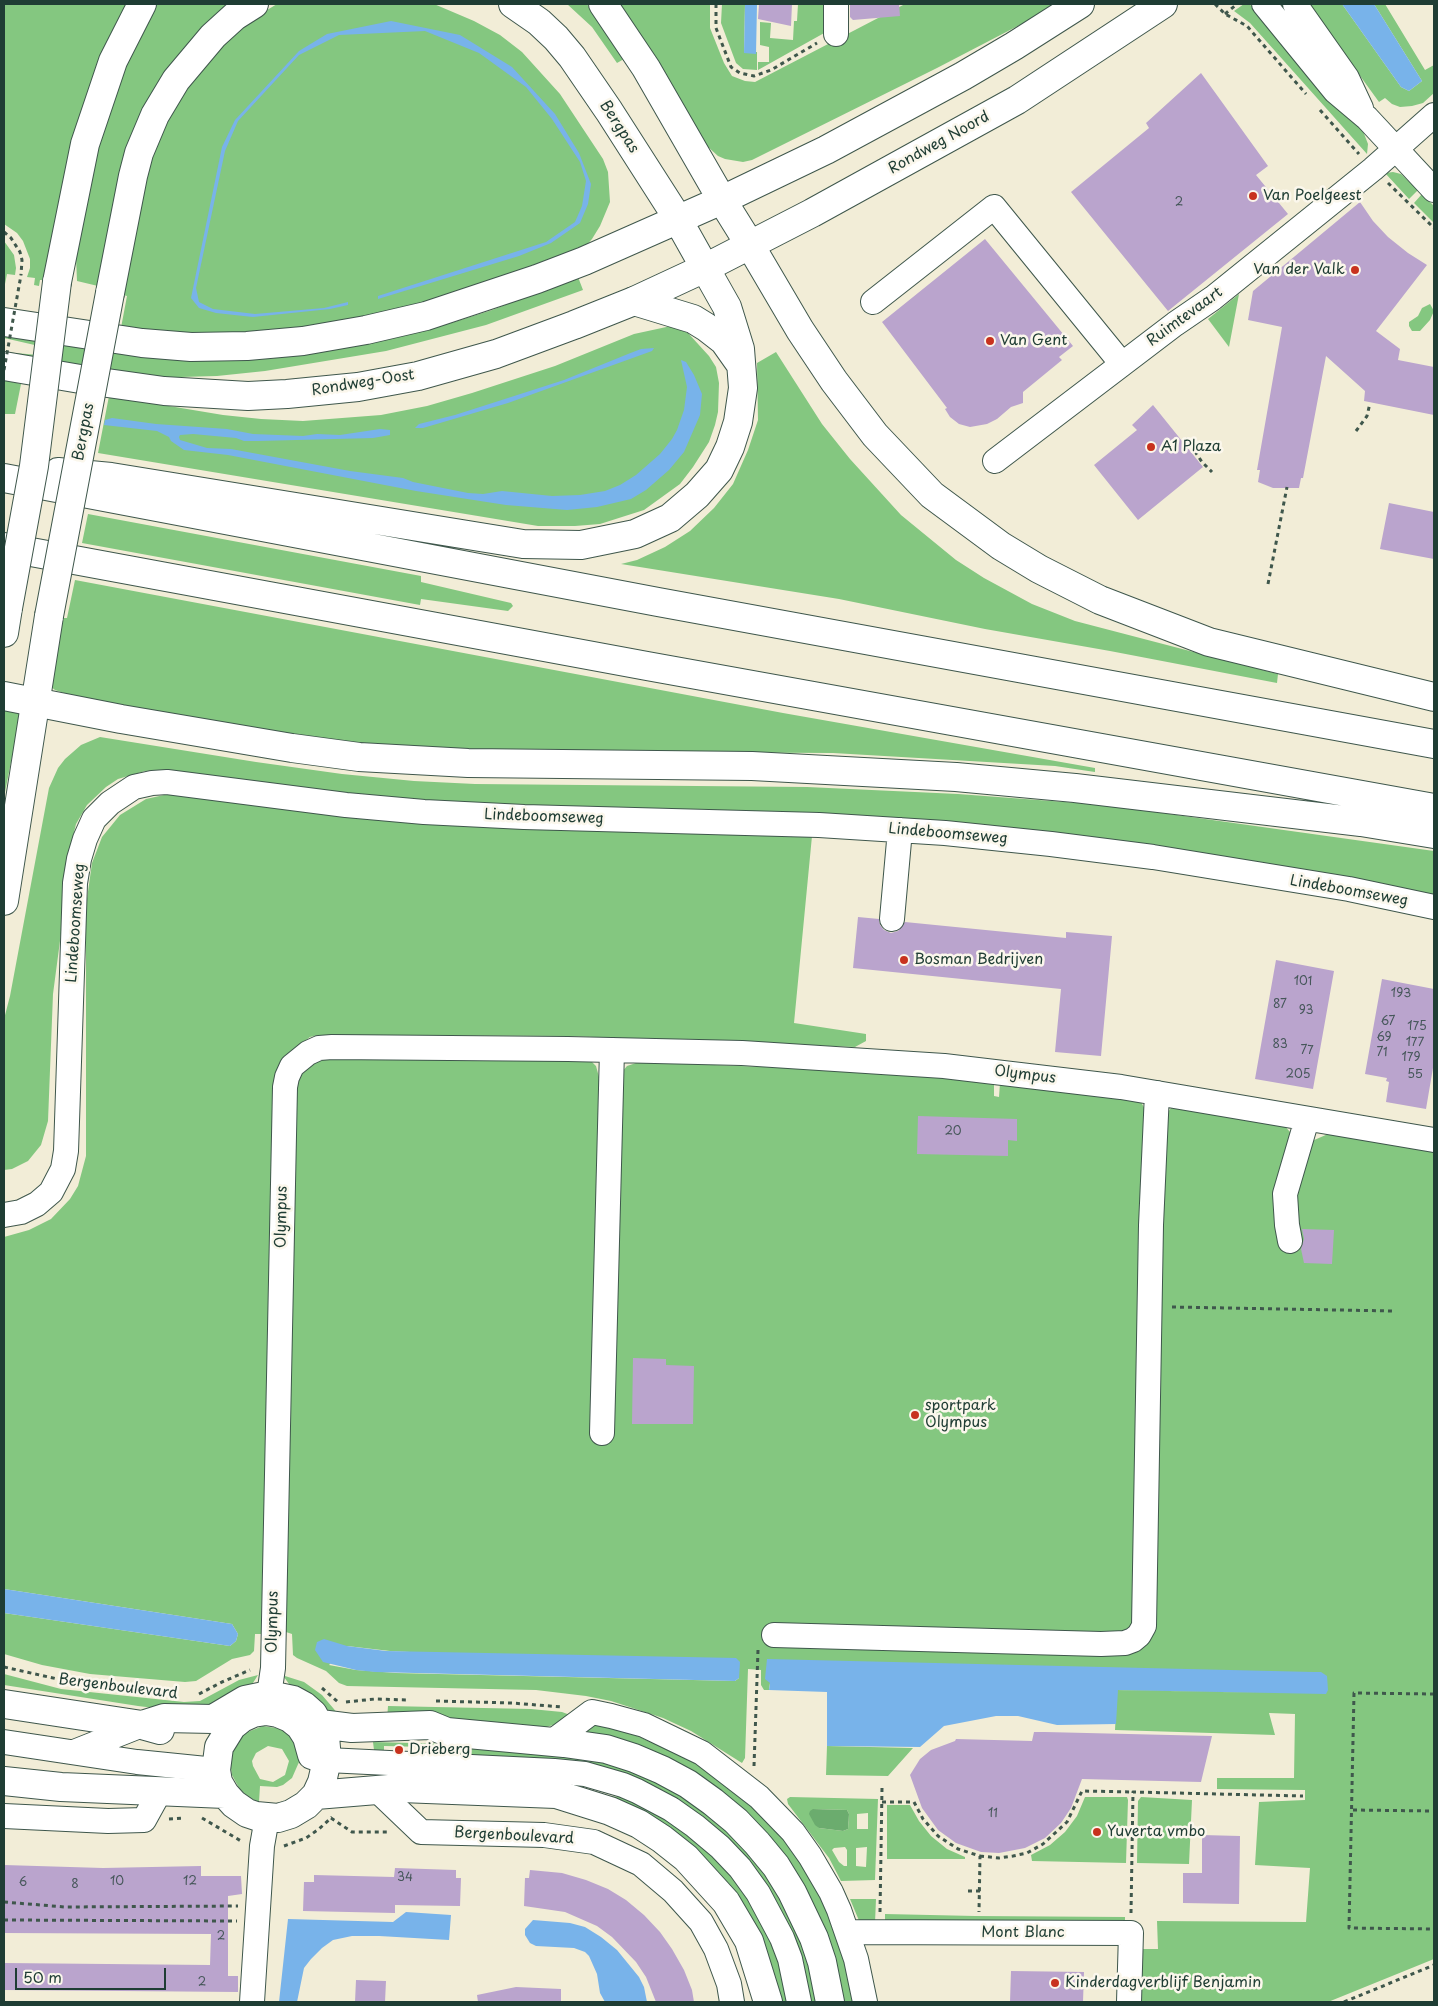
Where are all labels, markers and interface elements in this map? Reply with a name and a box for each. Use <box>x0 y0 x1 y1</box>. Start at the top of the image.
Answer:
street label: Bergpas <box>595 97 643 157</box>
street label: Rondweg Noord <box>885 108 993 178</box>
place label: Van Poelgeest <box>1263 187 1362 205</box>
marker: Van Poelgeest <box>1247 190 1259 202</box>
house number: 2 <box>1175 196 1183 210</box>
place label: Van der Valk <box>1253 261 1345 279</box>
marker: Van der Valk <box>1349 264 1361 276</box>
street label: Ruimtevaart <box>1144 283 1226 351</box>
place label: Van Gent <box>1000 332 1067 350</box>
marker: Van Gent <box>984 335 996 347</box>
street label: Rondweg-Oost <box>310 366 416 400</box>
street label: Bergpas <box>70 401 98 463</box>
place label: A1 Plaza <box>1161 438 1221 456</box>
marker: A1 Plaza <box>1145 441 1157 453</box>
street label: Lindeboomseweg <box>484 806 604 828</box>
street label: Lindeboomseweg <box>888 820 1008 848</box>
street label: Lindeboomseweg <box>63 863 89 983</box>
street label: Lindeboomseweg <box>1288 872 1410 910</box>
place label: Bosman Bedrijven <box>914 951 1043 969</box>
marker: Bosman Bedrijven <box>898 954 910 966</box>
house number: 101 <box>1294 975 1312 989</box>
house number: 193 <box>1391 987 1411 1001</box>
house number: 87 <box>1273 998 1287 1012</box>
house number: 93 <box>1299 1004 1313 1018</box>
house number: 67 <box>1381 1015 1395 1029</box>
house number: 175 <box>1407 1020 1427 1034</box>
house number: 69 <box>1376 1031 1392 1045</box>
house number: 177 <box>1406 1036 1424 1050</box>
house number: 83 <box>1272 1038 1288 1052</box>
house number: 77 <box>1300 1044 1314 1058</box>
house number: 71 <box>1376 1046 1388 1060</box>
house number: 179 <box>1402 1051 1420 1065</box>
street label: Olympus <box>993 1062 1057 1088</box>
house number: 205 <box>1286 1068 1310 1082</box>
house number: 55 <box>1407 1068 1423 1082</box>
house number: 20 <box>944 1125 962 1139</box>
street label: Olympus <box>272 1186 292 1248</box>
place label: sportpark Olympus <box>925 1397 996 1432</box>
marker: sportpark Olympus <box>909 1409 921 1421</box>
street label: Olympus <box>263 1591 283 1653</box>
street label: Bergenboulevard <box>57 1671 179 1703</box>
place label: Drieberg <box>409 1741 470 1759</box>
marker: Drieberg <box>393 1744 405 1756</box>
house number: 11 <box>988 1807 998 1821</box>
place label: Yuverta vmbo <box>1107 1823 1205 1841</box>
street label: Bergenboulevard <box>454 1824 574 1848</box>
marker: Yuverta vmbo <box>1091 1826 1103 1838</box>
house number: 34 <box>397 1871 413 1885</box>
house number: 10 <box>110 1875 124 1889</box>
house number: 12 <box>183 1875 197 1889</box>
house number: 6 <box>19 1876 27 1890</box>
house number: 8 <box>71 1878 79 1892</box>
street label: Mont Blanc <box>981 1924 1065 1942</box>
house number: 2 <box>217 1930 225 1944</box>
scale bar <box>18 1958 169 1990</box>
text: 50 m <box>23 1965 62 1988</box>
place label: Kinderdagverblijf Benjamin <box>1065 1974 1261 1992</box>
house number: 2 <box>198 1976 206 1990</box>
marker: Kinderdagverblijf Benjamin <box>1049 1977 1061 1989</box>

